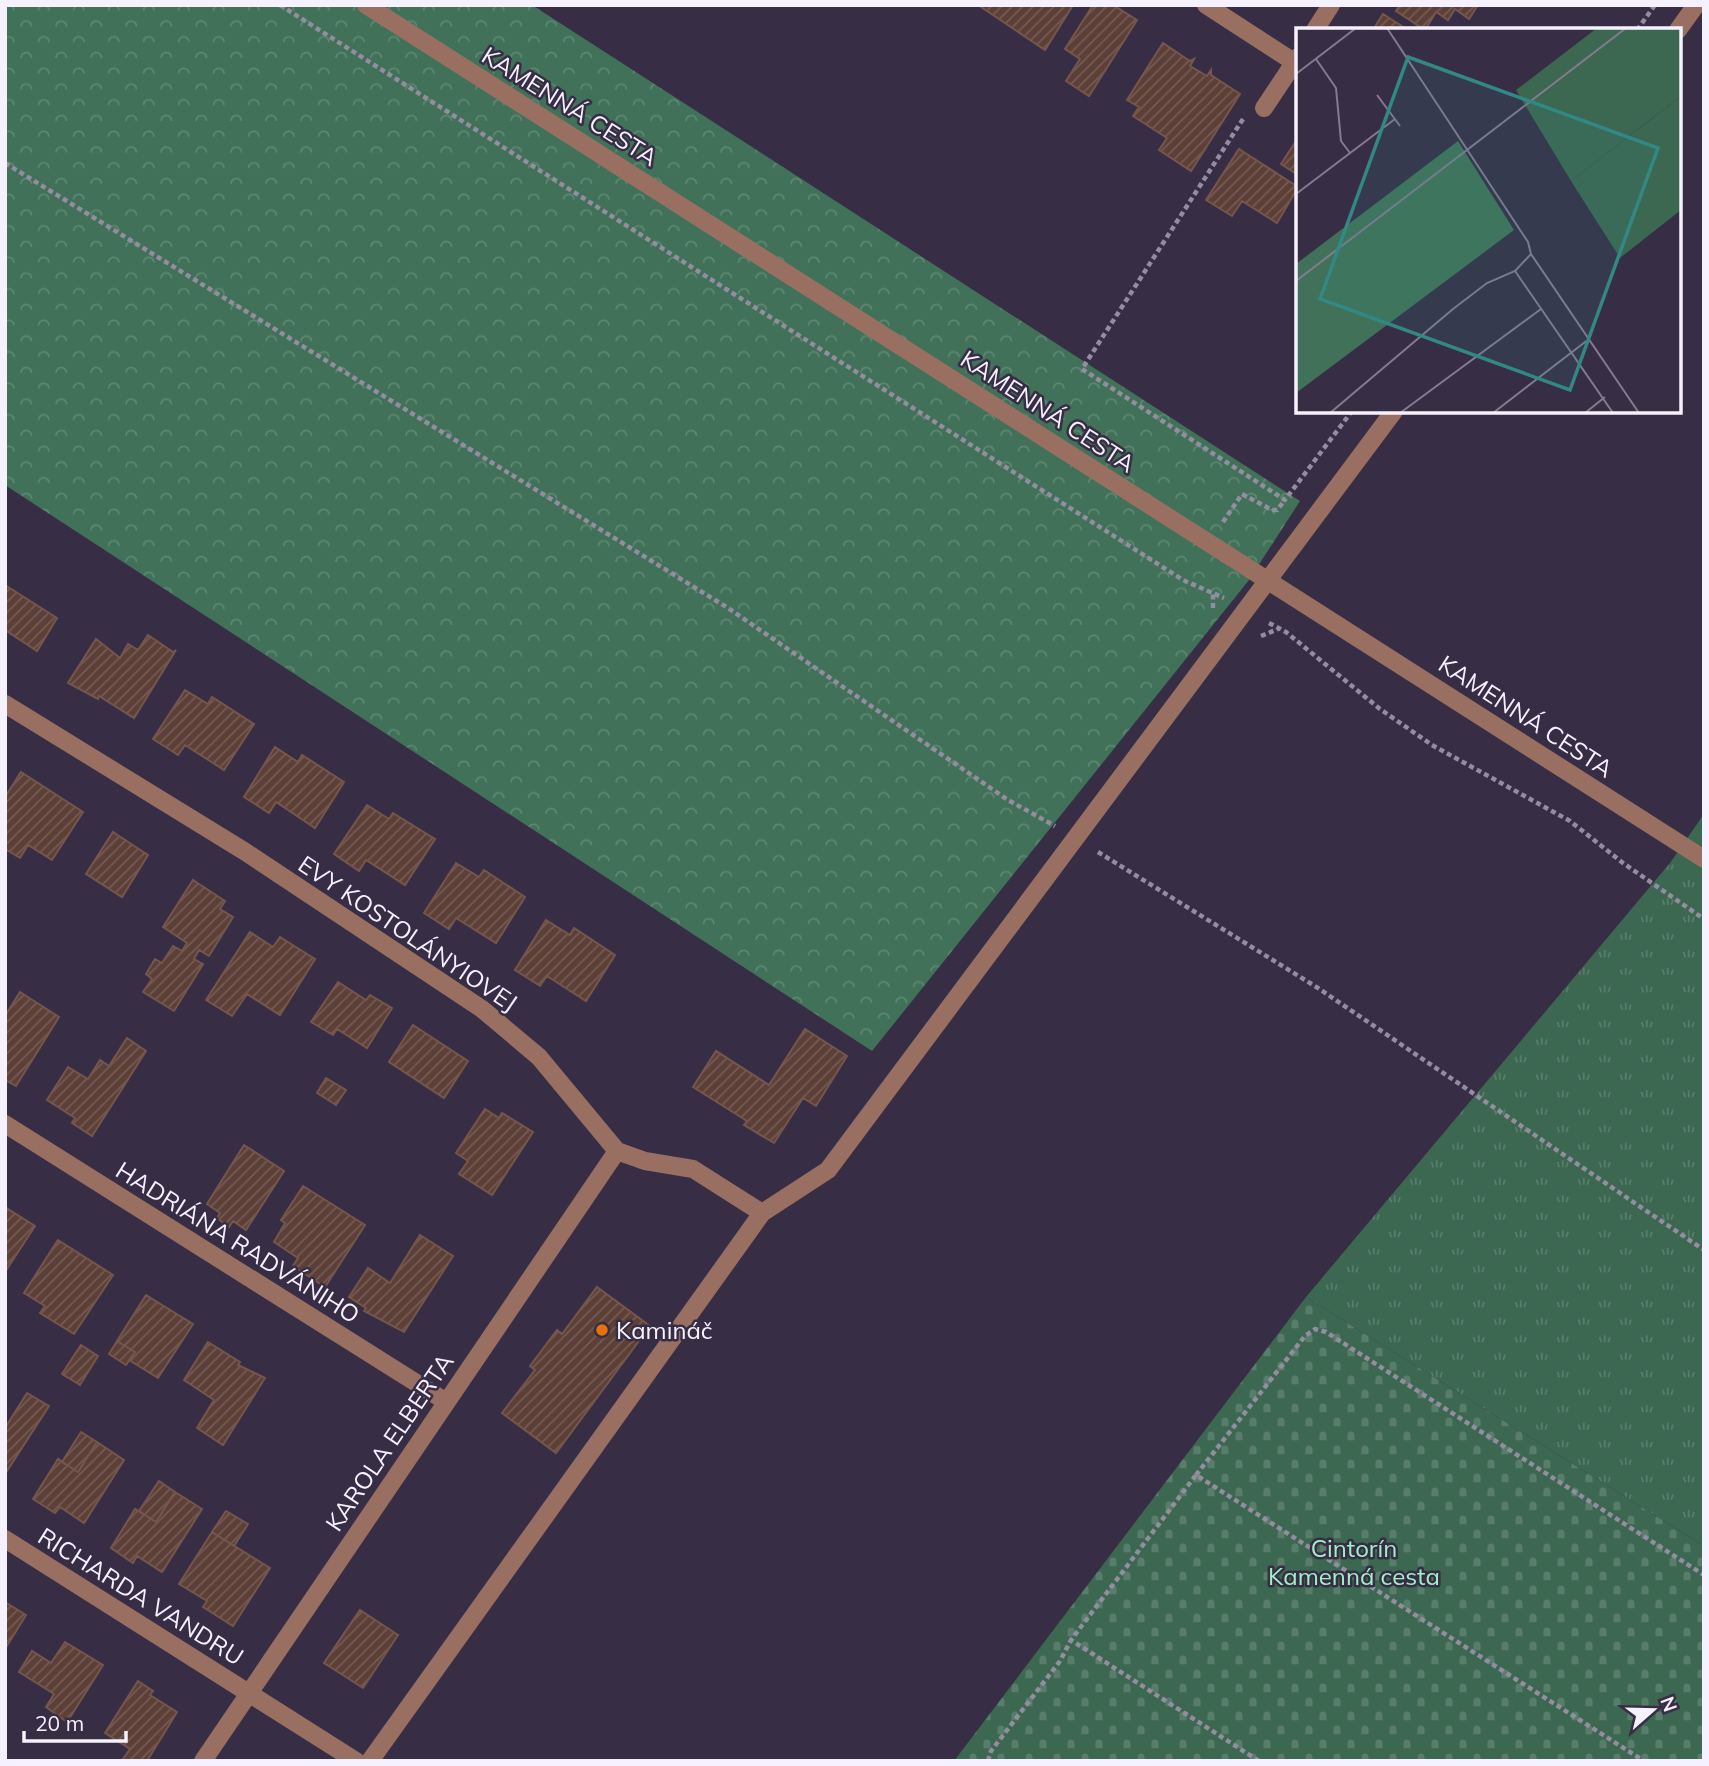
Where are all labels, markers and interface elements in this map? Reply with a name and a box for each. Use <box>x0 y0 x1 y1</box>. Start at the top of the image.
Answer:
inset map <box>1296 28 1681 413</box>
street label: KAMENNÁ CESTA <box>476 40 664 172</box>
street label: KAMENNÁ CESTA <box>955 343 1141 479</box>
street label: KAMENNÁ CESTA <box>1433 648 1619 784</box>
street label: EVY KOSTOLÁNYIOVEJ <box>293 849 523 1017</box>
street label: HADRIÁNA RADVÁNIHO <box>111 1155 365 1329</box>
place label: Kamináč <box>616 1315 713 1345</box>
marker: Kamináč <box>594 1322 610 1338</box>
street label: KAROLA ELBERTA <box>318 1347 460 1537</box>
street label: RICHARDA VANDRU <box>33 1521 249 1671</box>
park label: Cintorín Kamenná cesta <box>1268 1533 1440 1591</box>
north arrow <box>1618 1675 1688 1745</box>
text: N <box>1655 1693 1683 1715</box>
scale bar <box>24 1700 126 1744</box>
text: 20 m <box>35 1710 84 1736</box>

